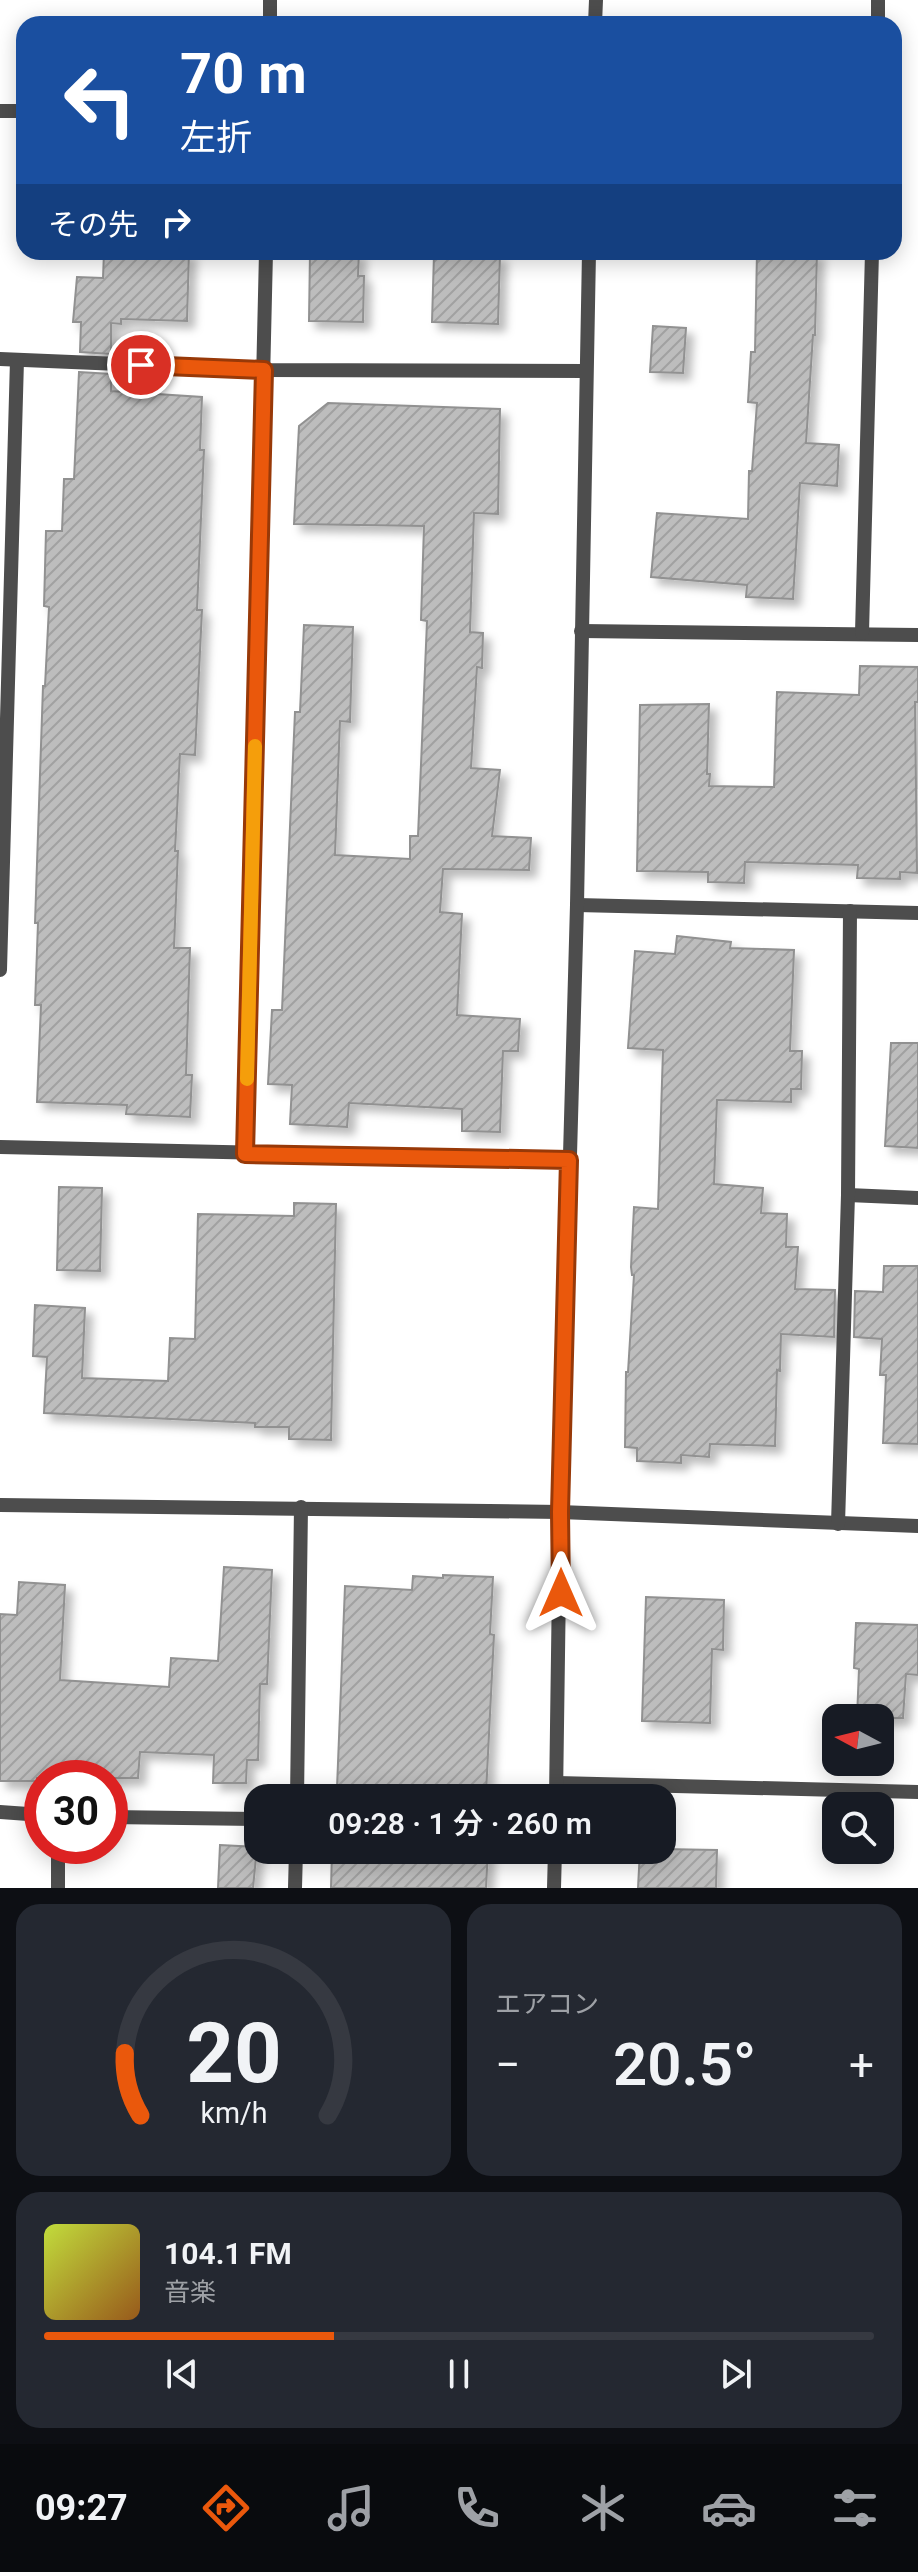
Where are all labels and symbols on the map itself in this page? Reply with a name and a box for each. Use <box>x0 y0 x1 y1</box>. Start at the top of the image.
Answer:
pin <box>107 331 175 399</box>
position arrow <box>519 1551 603 1635</box>
north arrow <box>822 1704 894 1776</box>
speed limit sign: 30 <box>24 1760 128 1864</box>

